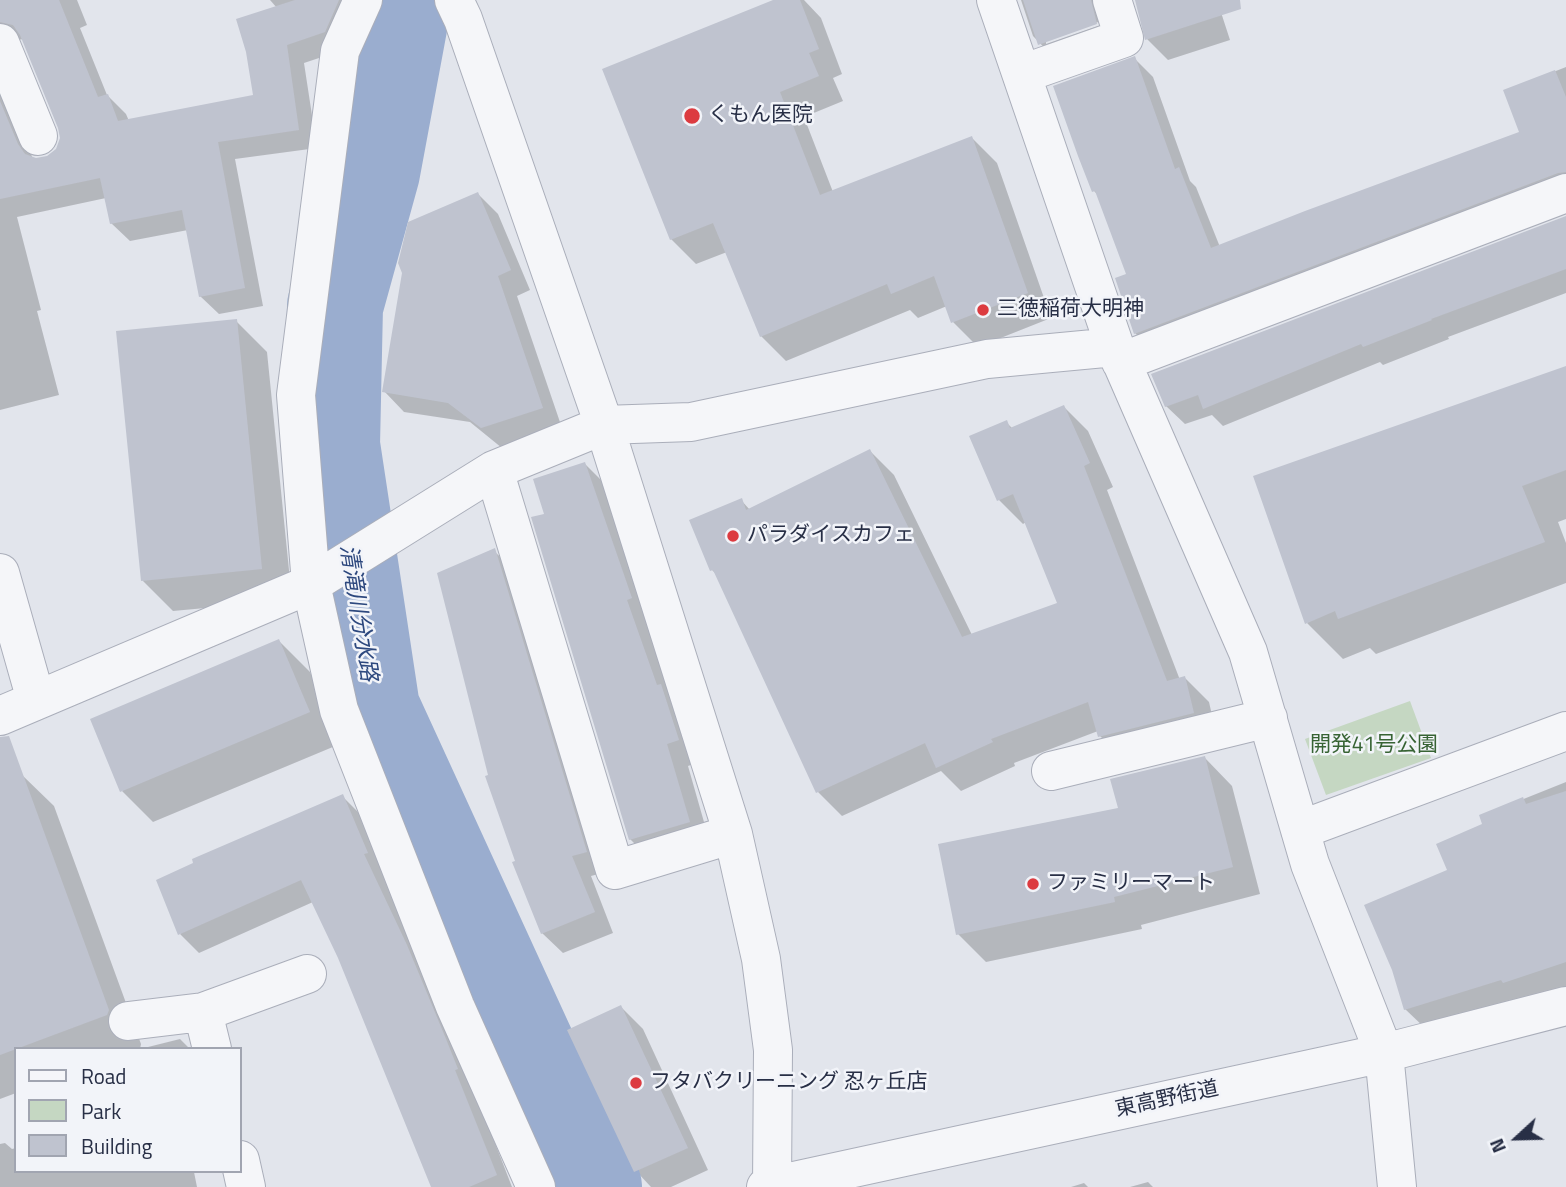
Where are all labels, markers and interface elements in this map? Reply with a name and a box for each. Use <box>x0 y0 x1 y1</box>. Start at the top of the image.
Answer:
place label: くもん医院 <box>708 103 813 129</box>
marker: くもん医院 <box>682 106 702 126</box>
place label: 三徳稲荷大明神 <box>997 297 1144 323</box>
marker: 三徳稲荷大明神 <box>975 302 991 318</box>
place label: パラダイスカフェ <box>747 523 915 549</box>
marker: パラダイスカフェ <box>725 528 741 544</box>
water label: 清滝川分水路 <box>333 543 381 683</box>
park label: 開発41号公園 <box>1310 733 1438 759</box>
place label: ファミリーマート <box>1047 871 1215 897</box>
marker: ファミリーマート <box>1025 876 1041 892</box>
legend <box>14 1047 242 1173</box>
text: Road <box>81 1060 126 1092</box>
place label: フタバクリーニング 忍ヶ丘店 <box>650 1070 928 1096</box>
marker: フタバクリーニング 忍ヶ丘店 <box>628 1075 644 1091</box>
street label: 東高野街道 <box>1113 1077 1221 1123</box>
text: Park <box>81 1095 121 1127</box>
north arrow <box>1482 1103 1552 1173</box>
text: Building <box>81 1130 152 1162</box>
text: N <box>1481 1135 1513 1158</box>

